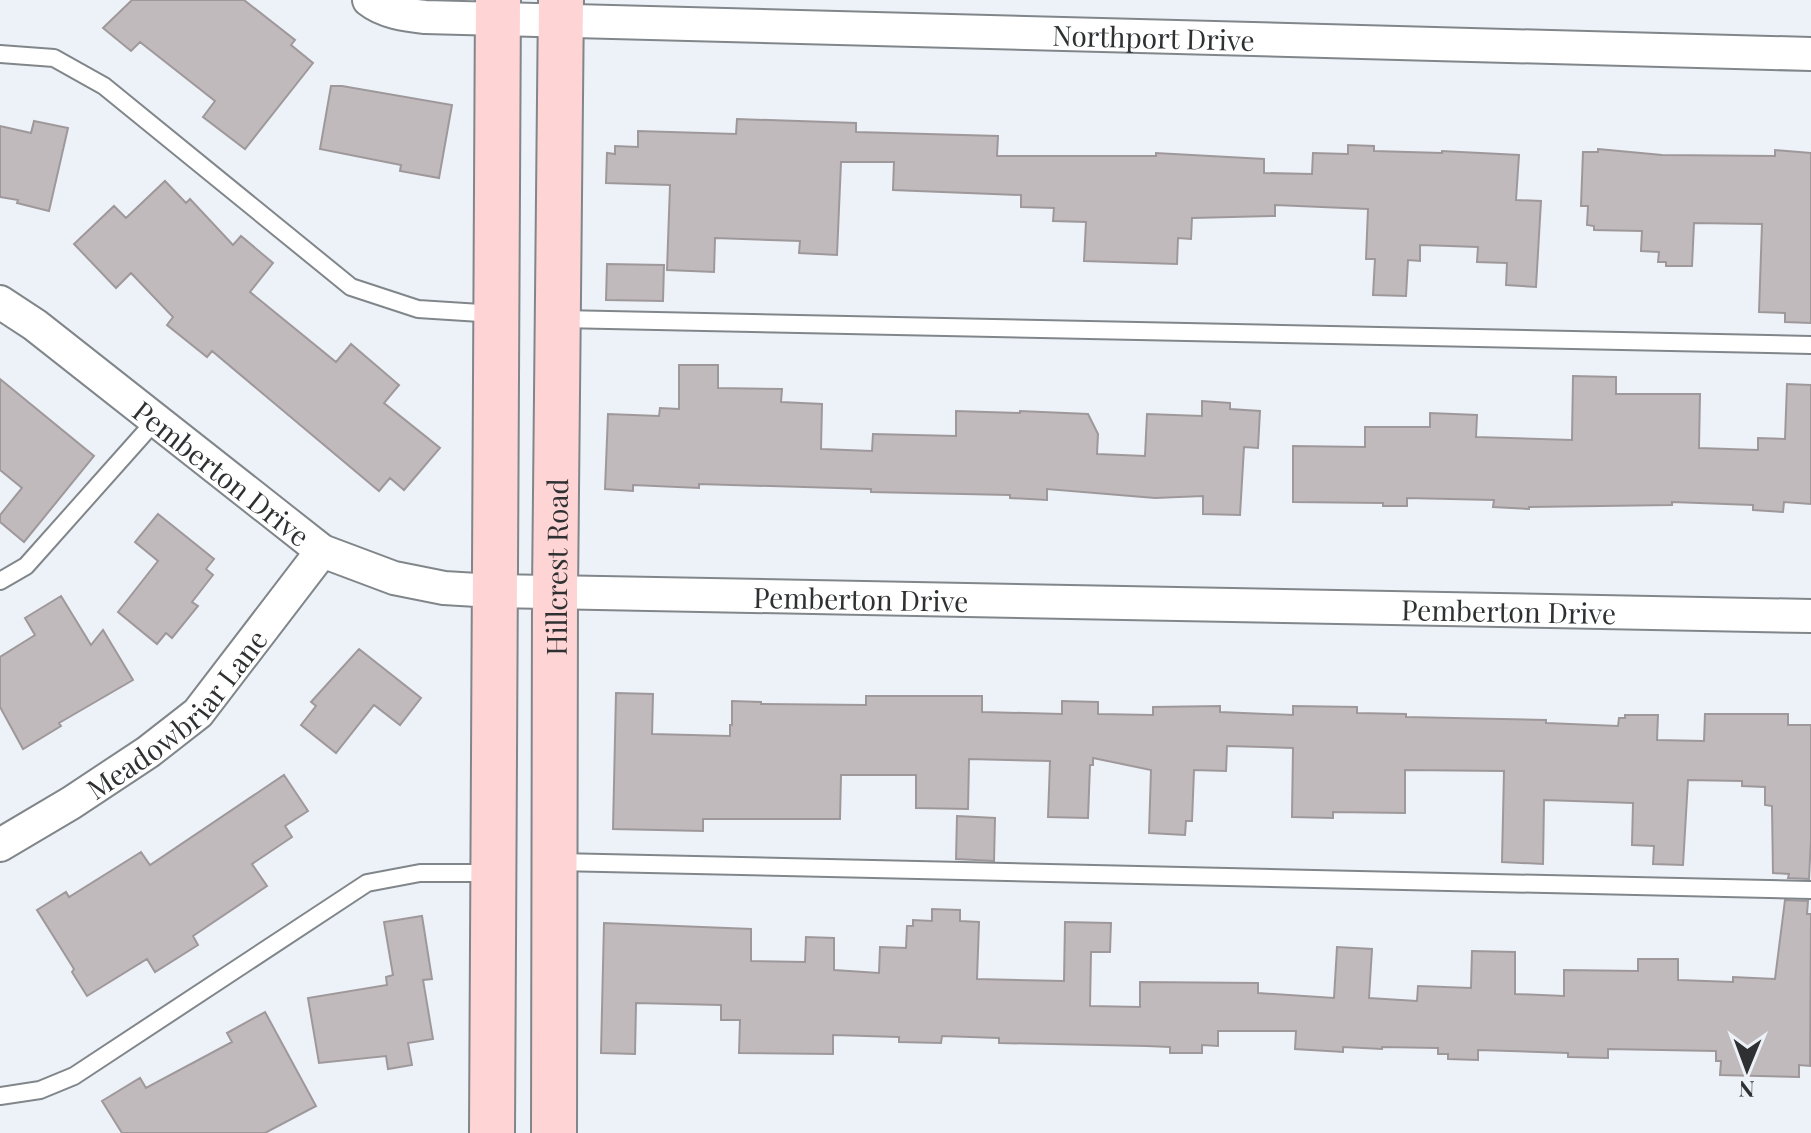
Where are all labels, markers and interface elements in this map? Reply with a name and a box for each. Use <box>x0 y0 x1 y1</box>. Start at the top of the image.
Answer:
street label: Northport Drive <box>1052 15 1255 58</box>
street label: Pemberton Drive <box>126 391 318 553</box>
street label: Hillcrest Road <box>536 478 575 656</box>
street label: Pemberton Drive <box>753 577 969 619</box>
street label: Pemberton Drive <box>1401 590 1617 631</box>
street label: Meadowbriar Lane <box>79 621 274 806</box>
north arrow <box>1707 1029 1787 1109</box>
text: N <box>1738 1075 1755 1105</box>

